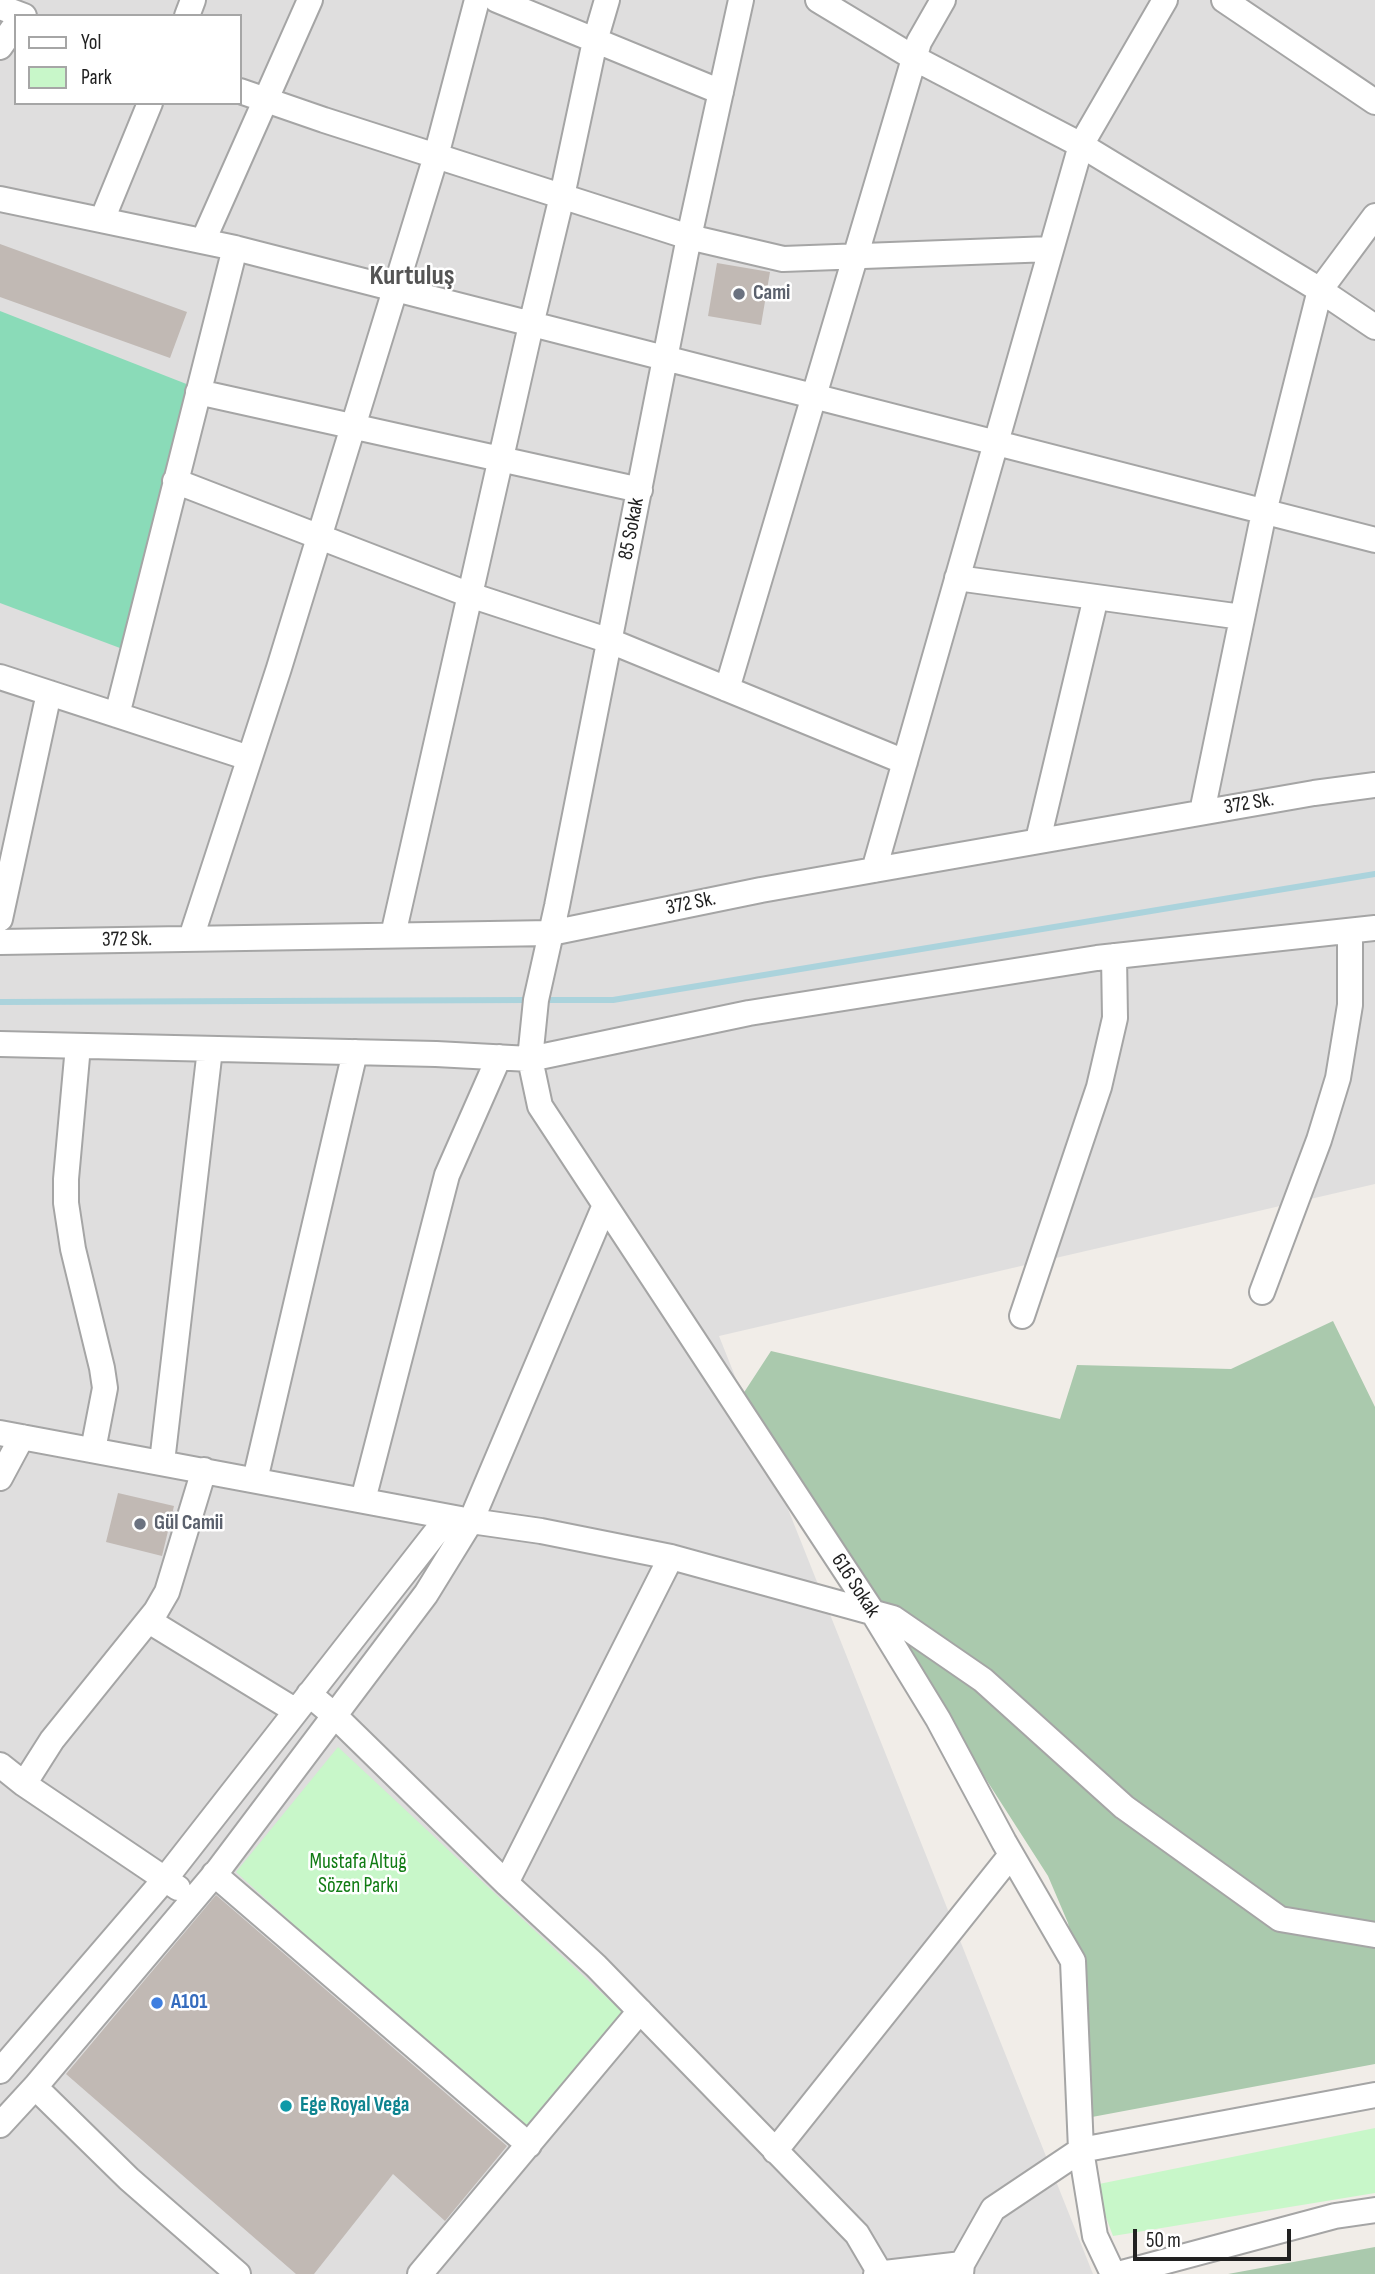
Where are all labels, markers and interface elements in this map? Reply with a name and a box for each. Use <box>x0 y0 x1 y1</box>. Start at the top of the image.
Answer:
legend <box>14 14 242 105</box>
text: Yol <box>81 30 101 55</box>
text: Park <box>81 65 112 90</box>
district label: Kurtuluş <box>370 260 454 294</box>
place label: Cami <box>753 281 790 307</box>
marker: Cami <box>731 286 747 302</box>
street label: 85 Sokak <box>614 496 650 562</box>
street label: 372 Sk. <box>1222 787 1276 821</box>
street label: 372 Sk. <box>664 886 718 922</box>
street label: 372 Sk. <box>102 927 152 953</box>
place label: Gül Camii <box>154 1511 223 1537</box>
marker: Gül Camii <box>132 1516 148 1532</box>
street label: 616 Sokak <box>825 1549 885 1623</box>
park label: Mustafa Altuğ Sözen Parkı <box>309 1850 407 1900</box>
place label: A101 <box>171 1990 207 2016</box>
marker: A101 <box>149 1995 165 2011</box>
place label: Ege Royal Vega <box>300 2093 409 2119</box>
marker: Ege Royal Vega <box>278 2098 294 2114</box>
scale bar <box>1137 2214 1294 2258</box>
text: 50 m <box>1146 2228 1181 2253</box>

